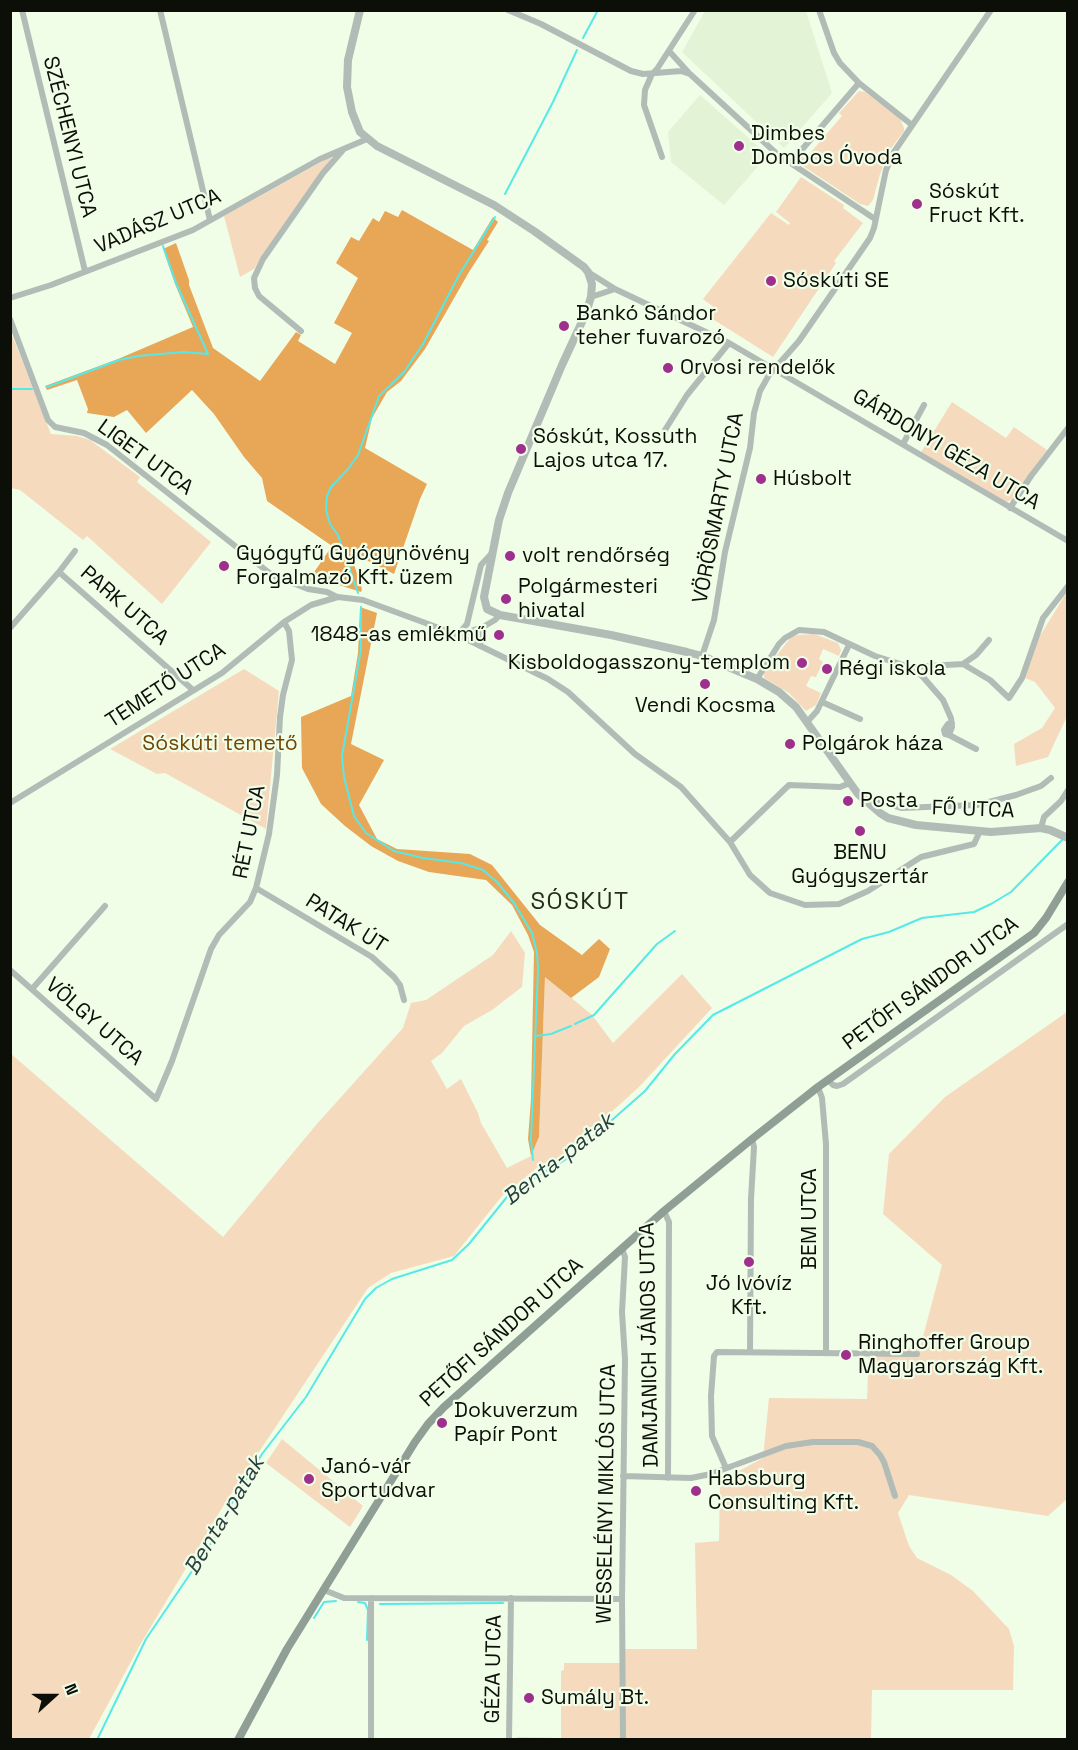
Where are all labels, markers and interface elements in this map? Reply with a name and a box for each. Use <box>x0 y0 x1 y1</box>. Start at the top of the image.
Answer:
street label: SZÉCHENYI UTCA <box>37 54 101 220</box>
place label: Dimbes Dombos Óvoda <box>751 121 902 171</box>
marker: Dimbes Dombos Óvoda <box>732 139 746 153</box>
place label: Sóskút Fruct Kft. <box>929 179 1025 229</box>
street label: VADÁSZ UTCA <box>91 184 225 260</box>
marker: Sóskút Fruct Kft. <box>910 197 924 211</box>
place label: Sóskúti SE <box>783 268 889 294</box>
marker: Sóskúti SE <box>764 274 778 288</box>
place label: Bankó Sándor teher fuvarozó <box>576 301 725 351</box>
marker: Bankó Sándor teher fuvarozó <box>557 319 571 333</box>
place label: Orvosi rendelők <box>680 355 836 381</box>
marker: Orvosi rendelők <box>661 361 675 375</box>
street label: GÁRDONYI GÉZA UTCA <box>848 384 1044 516</box>
street label: VÖRÖSMARTY UTCA <box>688 410 750 606</box>
street label: LIGET UTCA <box>92 415 198 501</box>
place label: Sóskút, Kossuth Lajos utca 17. <box>533 424 697 474</box>
marker: Sóskút, Kossuth Lajos utca 17. <box>514 442 528 456</box>
place label: Húsbolt <box>773 466 852 492</box>
marker: Húsbolt <box>754 472 768 486</box>
place label: Gyógyfű Gyógynövény Forgalmazó Kft. üzem <box>236 541 470 591</box>
place label: volt rendőrség <box>522 543 670 569</box>
marker: volt rendőrség <box>503 549 517 563</box>
marker: Gyógyfű Gyógynövény Forgalmazó Kft. üzem <box>217 559 231 573</box>
street label: PARK UTCA <box>75 561 173 651</box>
place label: Polgármesteri hivatal <box>518 574 658 624</box>
marker: Polgármesteri hivatal <box>499 592 513 606</box>
place label: 1848-as emlékmű <box>311 622 487 648</box>
marker: 1848-as emlékmű <box>492 628 506 642</box>
street label: TEMETŐ UTCA <box>101 638 231 734</box>
place label: Kisboldogasszony-templom <box>508 650 790 676</box>
marker: Kisboldogasszony-templom <box>795 656 809 670</box>
place label: Régi iskola <box>839 656 946 682</box>
marker: Régi iskola <box>820 662 834 676</box>
marker: Vendi Kocsma <box>698 677 712 691</box>
place label: Vendi Kocsma <box>635 693 775 719</box>
park label: Sóskúti temető <box>142 731 298 757</box>
place label: Polgárok háza <box>802 731 943 757</box>
marker: Polgárok háza <box>783 737 797 751</box>
street label: RÉT UTCA <box>229 783 271 881</box>
place label: Posta <box>860 788 918 814</box>
marker: Posta <box>841 794 855 808</box>
street label: FŐ UTCA <box>931 796 1015 824</box>
marker: BENU Gyógyszertár <box>853 824 867 838</box>
place label: BENU Gyógyszertár <box>791 840 929 890</box>
district label: SÓSKÚT <box>530 888 630 916</box>
street label: PATAK ÚT <box>300 889 392 959</box>
street label: PETŐFI SÁNDOR UTCA <box>838 912 1024 1056</box>
street label: VÖLGY UTCA <box>40 973 148 1071</box>
water label: Benta-patak <box>498 1108 620 1212</box>
street label: BEM UTCA <box>797 1168 823 1270</box>
street label: DAMJANICH JÁNOS UTCA <box>635 1222 665 1468</box>
street label: PETŐFI SÁNDOR UTCA <box>415 1253 589 1413</box>
marker: Jó Ivóvíz Kft. <box>742 1255 756 1269</box>
place label: Jó Ivóvíz Kft. <box>706 1271 792 1321</box>
place label: Ringhoffer Group Magyarország Kft. <box>858 1330 1043 1380</box>
marker: Ringhoffer Group Magyarország Kft. <box>839 1348 853 1362</box>
street label: WESSELÉNYI MIKLÓS UTCA <box>592 1364 622 1624</box>
place label: Dokuverzum Papír Pont <box>454 1398 578 1448</box>
marker: Dokuverzum Papír Pont <box>435 1416 449 1430</box>
water label: Benta-patak <box>179 1452 271 1580</box>
place label: Janó-vár Sportudvar <box>321 1454 435 1504</box>
place label: Habsburg Consulting Kft. <box>708 1466 859 1516</box>
marker: Janó-vár Sportudvar <box>302 1472 316 1486</box>
marker: Habsburg Consulting Kft. <box>689 1484 703 1498</box>
street label: GÉZA UTCA <box>480 1614 508 1724</box>
north arrow <box>24 1666 84 1726</box>
text: N <box>60 1681 83 1698</box>
place label: Sumály Bt. <box>541 1685 649 1711</box>
marker: Sumály Bt. <box>522 1691 536 1705</box>

